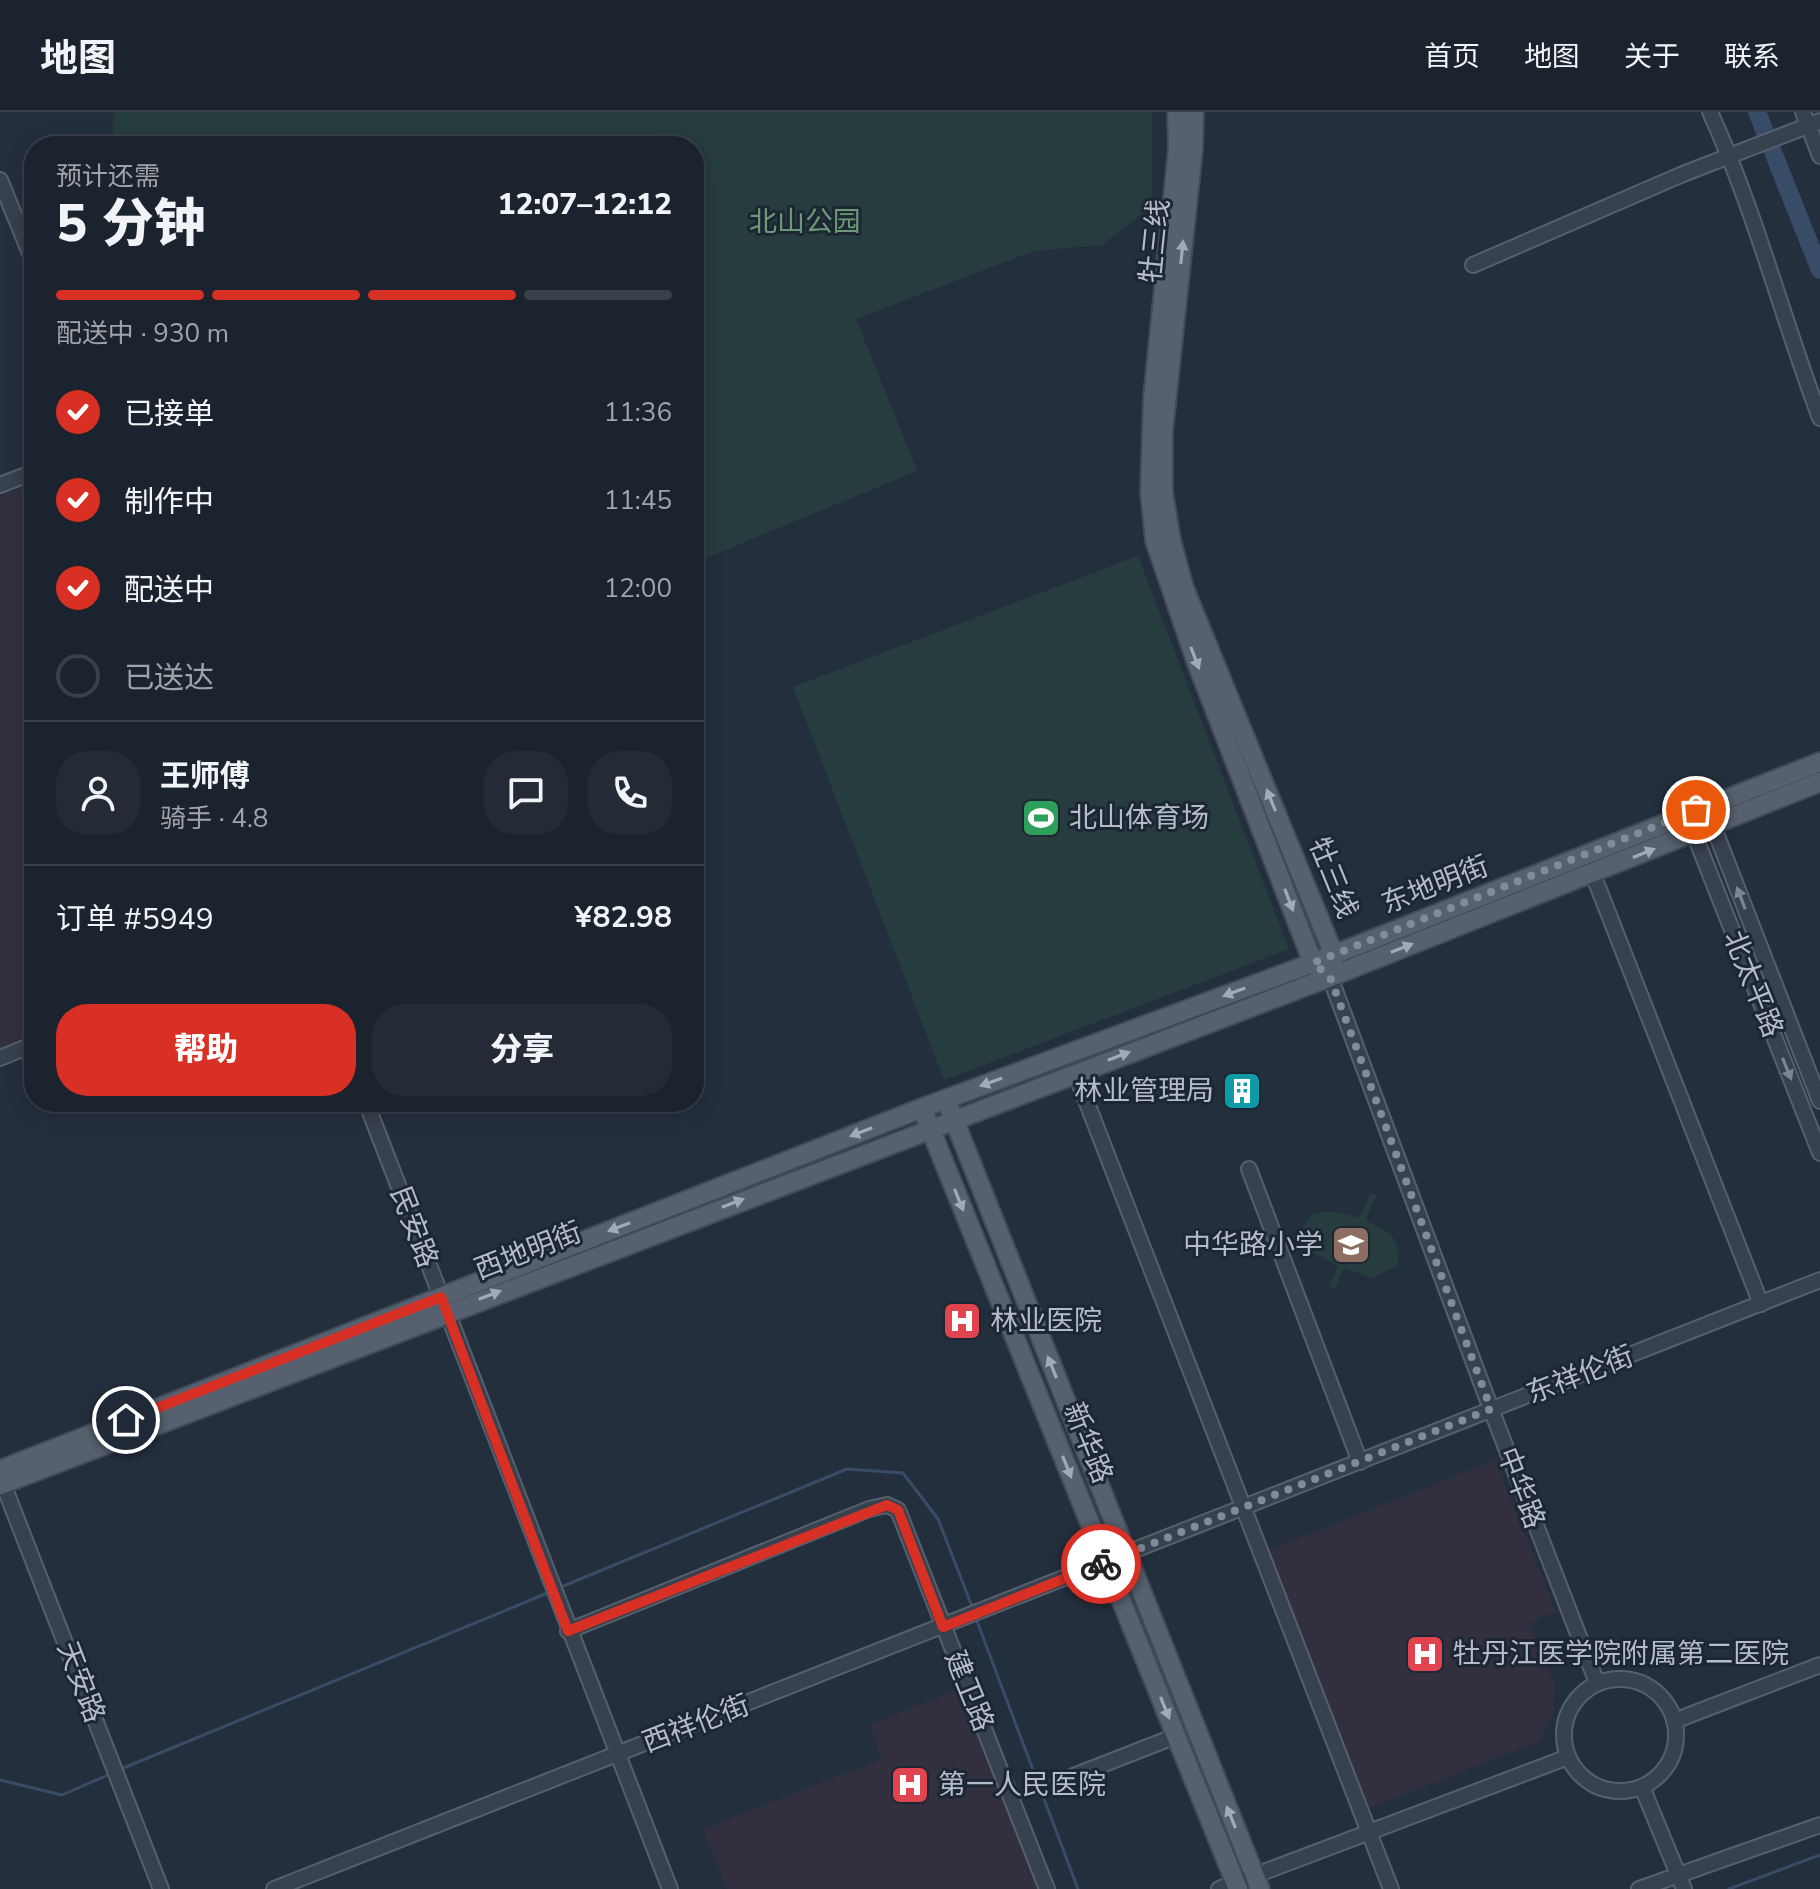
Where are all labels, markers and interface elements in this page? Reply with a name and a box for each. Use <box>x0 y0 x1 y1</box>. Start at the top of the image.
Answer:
text: 地图 <box>40 33 116 84</box>
text: 首页 <box>1424 38 1480 76</box>
text: 地图 <box>1524 38 1580 76</box>
text: 关于 <box>1624 38 1680 76</box>
text: 联系 <box>1724 38 1780 76</box>
text: 预计还需 <box>56 159 160 194</box>
text: 12:07–12:12 <box>497 184 672 225</box>
text: 5 分钟 <box>56 188 206 259</box>
street label: 牡三线 <box>1132 197 1178 285</box>
park label: 北山公园 <box>749 203 861 241</box>
one-way arrow <box>1175 239 1188 264</box>
text: 配送中 · 930 m <box>56 316 229 351</box>
icon: check <box>56 390 100 434</box>
text: 已接单 <box>124 394 214 435</box>
text: 11:36 <box>604 395 672 430</box>
icon: check <box>56 478 100 522</box>
text: 制作中 <box>124 482 214 523</box>
text: 11:45 <box>604 483 672 518</box>
icon: check <box>56 566 100 610</box>
text: 配送中 <box>124 570 214 611</box>
text: 12:00 <box>604 571 672 606</box>
one-way arrow <box>1189 646 1202 670</box>
text: 已送达 <box>124 658 214 699</box>
button: person <box>56 751 140 835</box>
button: chat <box>484 751 568 835</box>
button: phone <box>588 751 672 835</box>
text: 王师傅 <box>160 756 250 797</box>
pin <box>1662 776 1730 844</box>
one-way arrow <box>1264 788 1277 812</box>
icon: bag <box>1674 788 1718 832</box>
sports icon: 北山体育场 <box>1020 797 1062 839</box>
place label: 北山体育场 <box>1069 799 1209 837</box>
text: 骑手 · 4.8 <box>160 801 268 836</box>
street label: 牡三线 <box>1300 832 1366 924</box>
one-way arrow <box>1632 846 1656 859</box>
street label: 东地明街 <box>1376 847 1494 923</box>
one-way arrow <box>1734 886 1747 910</box>
one-way arrow <box>1283 888 1296 912</box>
text: ¥82.98 <box>575 897 672 938</box>
text: 订单 #5949 <box>56 899 214 940</box>
street label: 北太平路 <box>1714 925 1792 1043</box>
one-way arrow <box>1390 942 1414 955</box>
one-way arrow <box>1222 986 1246 999</box>
button: 帮助 <box>56 1004 356 1096</box>
button: 分享 <box>372 1004 672 1096</box>
one-way arrow <box>1107 1049 1131 1062</box>
one-way arrow <box>1781 1057 1794 1081</box>
building icon: 林业管理局 <box>1221 1070 1263 1112</box>
place label: 林业管理局 <box>1074 1072 1214 1110</box>
one-way arrow <box>979 1076 1003 1089</box>
one-way arrow <box>849 1126 873 1139</box>
street label: 民安路 <box>381 1181 447 1273</box>
one-way arrow <box>953 1188 966 1212</box>
one-way arrow <box>721 1196 745 1209</box>
street label: 西地明街 <box>469 1213 587 1289</box>
one-way arrow <box>607 1221 631 1234</box>
school or university icon: 中华路小学 <box>1330 1224 1372 1266</box>
place label: 中华路小学 <box>1183 1226 1323 1264</box>
one-way arrow <box>479 1288 503 1301</box>
hospital icon: 林业医院 <box>941 1300 983 1342</box>
place label: 林业医院 <box>990 1302 1102 1340</box>
street label: 东祥伦街 <box>1521 1337 1639 1413</box>
one-way arrow <box>1046 1355 1059 1379</box>
pin <box>92 1386 160 1454</box>
street label: 新华路 <box>1055 1397 1121 1489</box>
icon: home <box>104 1398 148 1442</box>
street label: 中华路 <box>1488 1442 1554 1534</box>
one-way arrow <box>1061 1455 1074 1479</box>
courier <box>1061 1524 1141 1604</box>
icon: bike <box>1079 1542 1123 1586</box>
hospital icon: 牡丹江医学院附属第二医院 <box>1404 1633 1446 1675</box>
place label: 牡丹江医学院附属第二医院 <box>1453 1635 1789 1673</box>
street label: 天安路 <box>48 1636 114 1728</box>
street label: 建卫路 <box>936 1645 1002 1737</box>
street label: 西祥伦街 <box>637 1686 755 1762</box>
one-way arrow <box>1158 1696 1171 1720</box>
hospital icon: 第一人民医院 <box>889 1764 931 1806</box>
place label: 第一人民医院 <box>938 1766 1106 1804</box>
one-way arrow <box>1224 1805 1237 1829</box>

